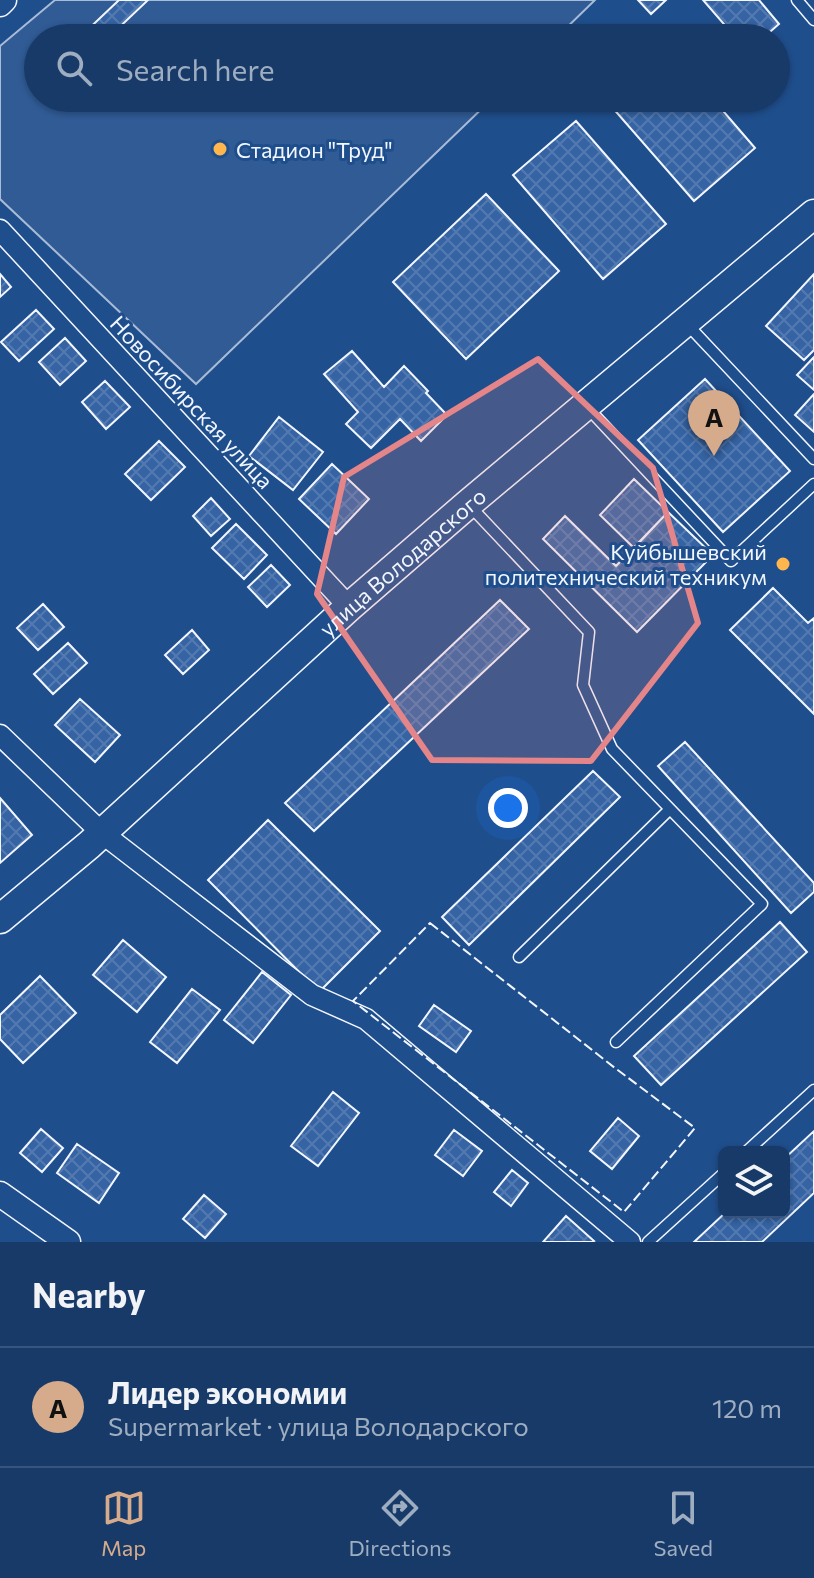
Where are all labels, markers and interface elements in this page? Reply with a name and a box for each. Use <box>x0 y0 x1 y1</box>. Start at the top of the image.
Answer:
search box <box>24 24 790 112</box>
icon: search <box>52 46 96 90</box>
text: Search here <box>116 50 275 87</box>
place label: Стадион "Труд" <box>236 136 393 163</box>
marker: Стадион "Труд" <box>211 140 229 158</box>
street label: Новосибирская улица <box>105 310 279 494</box>
pin: A <box>688 390 740 456</box>
street label: улица Володарского <box>313 482 491 642</box>
place label: Куйбышевский политехнический техникум <box>485 538 767 590</box>
marker: Куйбышевский политехнический техникум <box>774 555 792 573</box>
your location <box>488 788 528 828</box>
map controls <box>718 1146 790 1218</box>
button: layers <box>718 1146 790 1218</box>
text: Nearby <box>32 1273 146 1315</box>
text: Лидер экономии <box>108 1373 347 1410</box>
text: A <box>49 1392 67 1423</box>
text: 120 m <box>712 1392 782 1423</box>
text: Supermarket · улица Володарского <box>108 1410 529 1441</box>
tab: Map <box>101 1486 146 1561</box>
tab: Directions <box>348 1486 452 1561</box>
tab: Saved <box>654 1486 713 1561</box>

